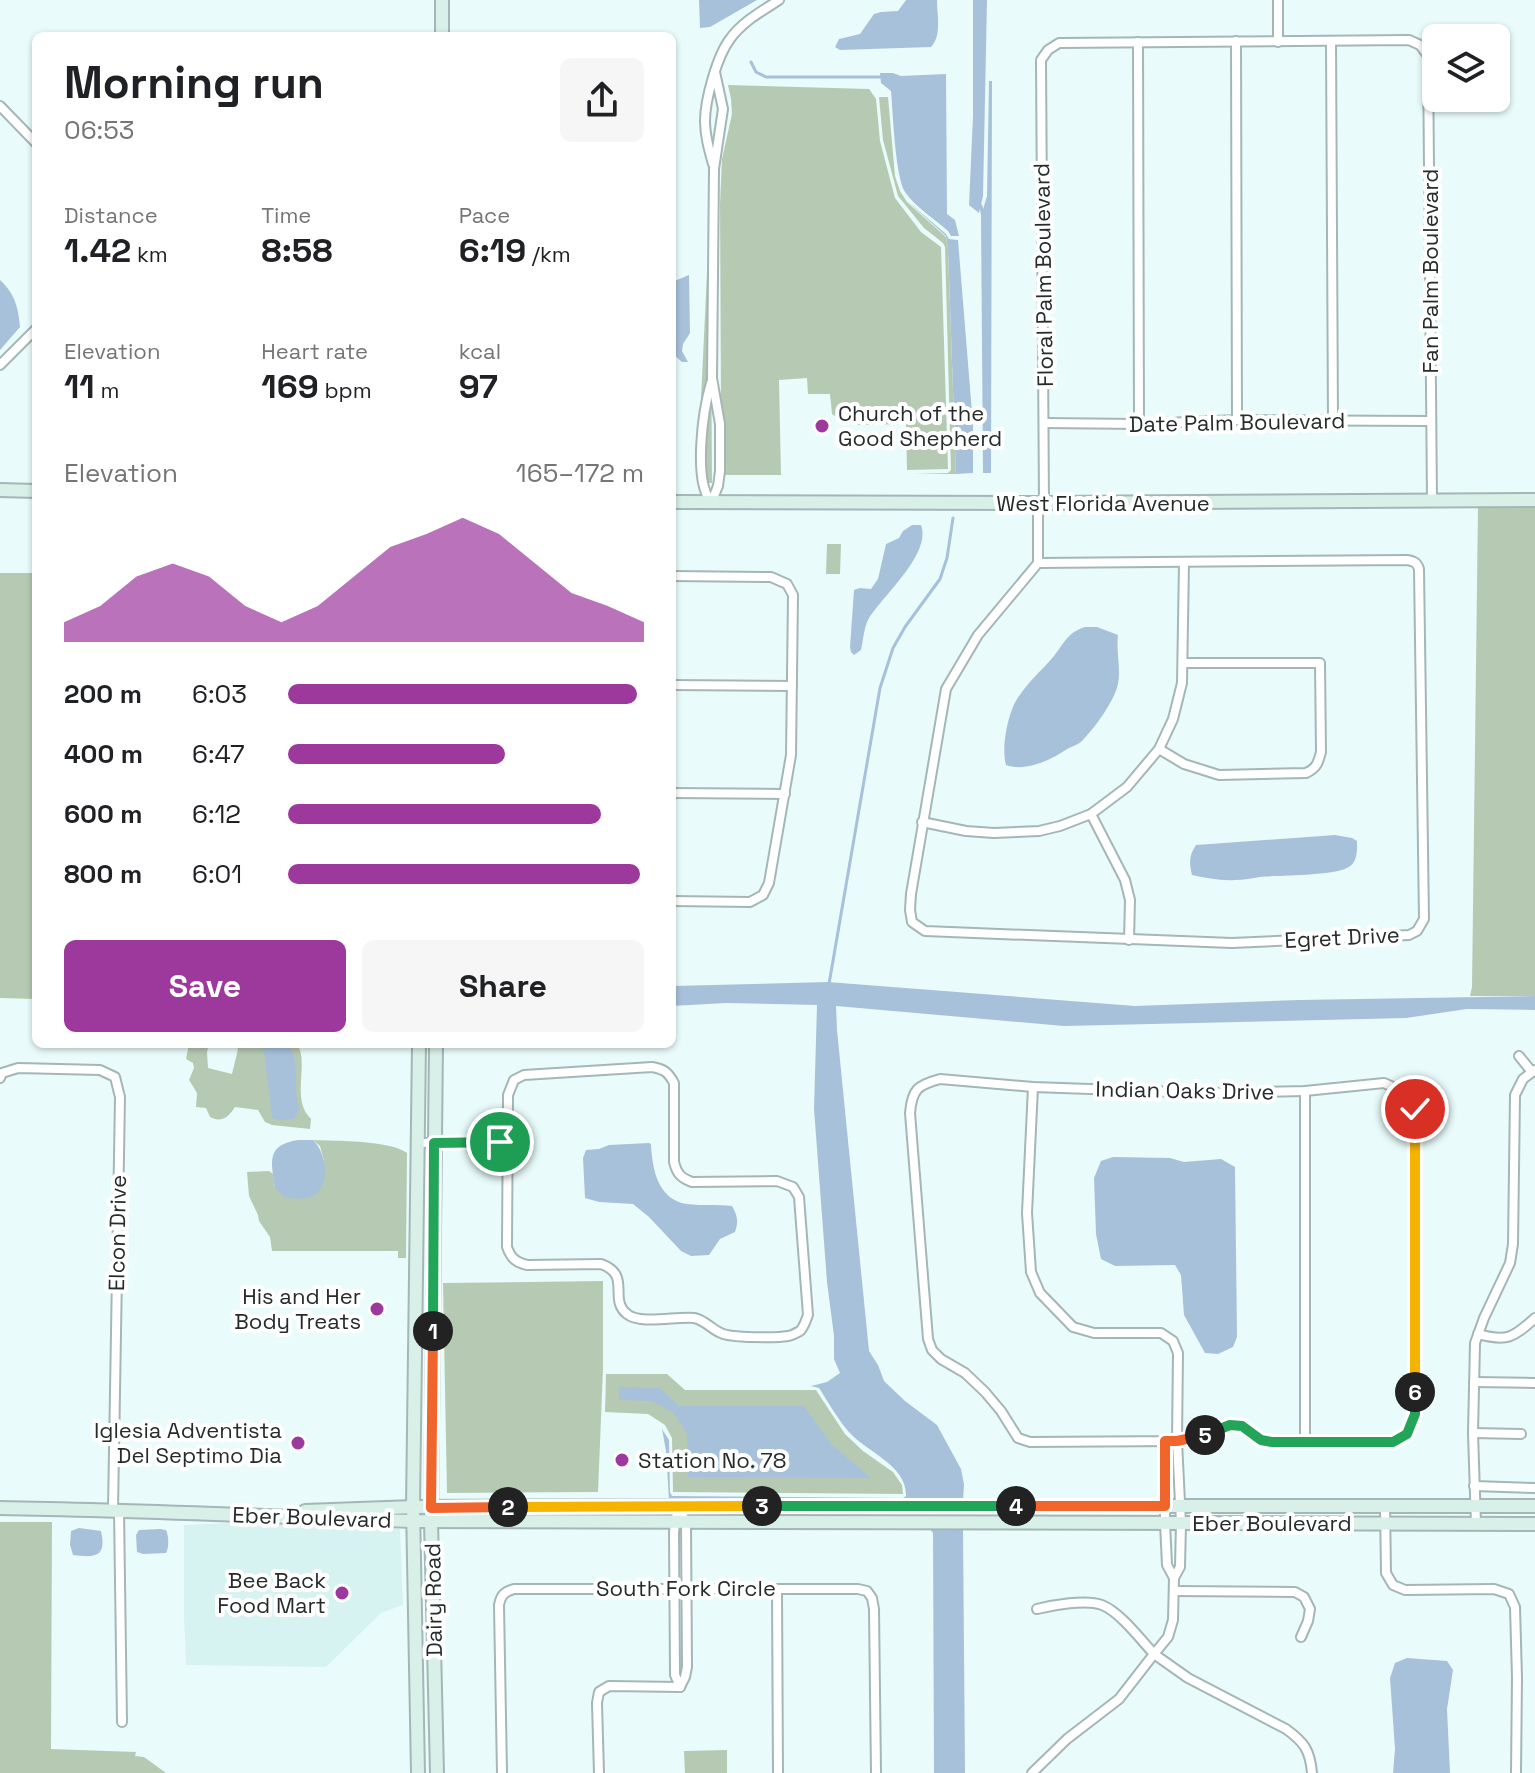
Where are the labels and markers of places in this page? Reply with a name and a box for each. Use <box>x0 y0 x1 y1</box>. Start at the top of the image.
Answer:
place label: Church of the Good Shepherd <box>838 399 1002 452</box>
marker: Church of the Good Shepherd <box>813 417 831 435</box>
pin <box>1381 1075 1449 1143</box>
pin <box>466 1108 534 1176</box>
place label: His and Her Body Treats <box>234 1282 361 1335</box>
marker: His and Her Body Treats <box>368 1300 386 1318</box>
pin: 1 <box>413 1311 453 1351</box>
pin: 6 <box>1395 1372 1435 1412</box>
pin: 5 <box>1185 1415 1225 1455</box>
place label: Iglesia Adventista Del Septimo Dia <box>94 1416 282 1469</box>
marker: Iglesia Adventista Del Septimo Dia <box>289 1434 307 1452</box>
place label: Station No. 78 <box>638 1446 786 1474</box>
marker: Station No. 78 <box>613 1451 631 1469</box>
pin: 3 <box>742 1486 782 1526</box>
pin: 4 <box>996 1486 1036 1526</box>
pin: 2 <box>488 1487 528 1527</box>
place label: Bee Back Food Mart <box>217 1566 326 1619</box>
marker: Bee Back Food Mart <box>333 1584 351 1602</box>

